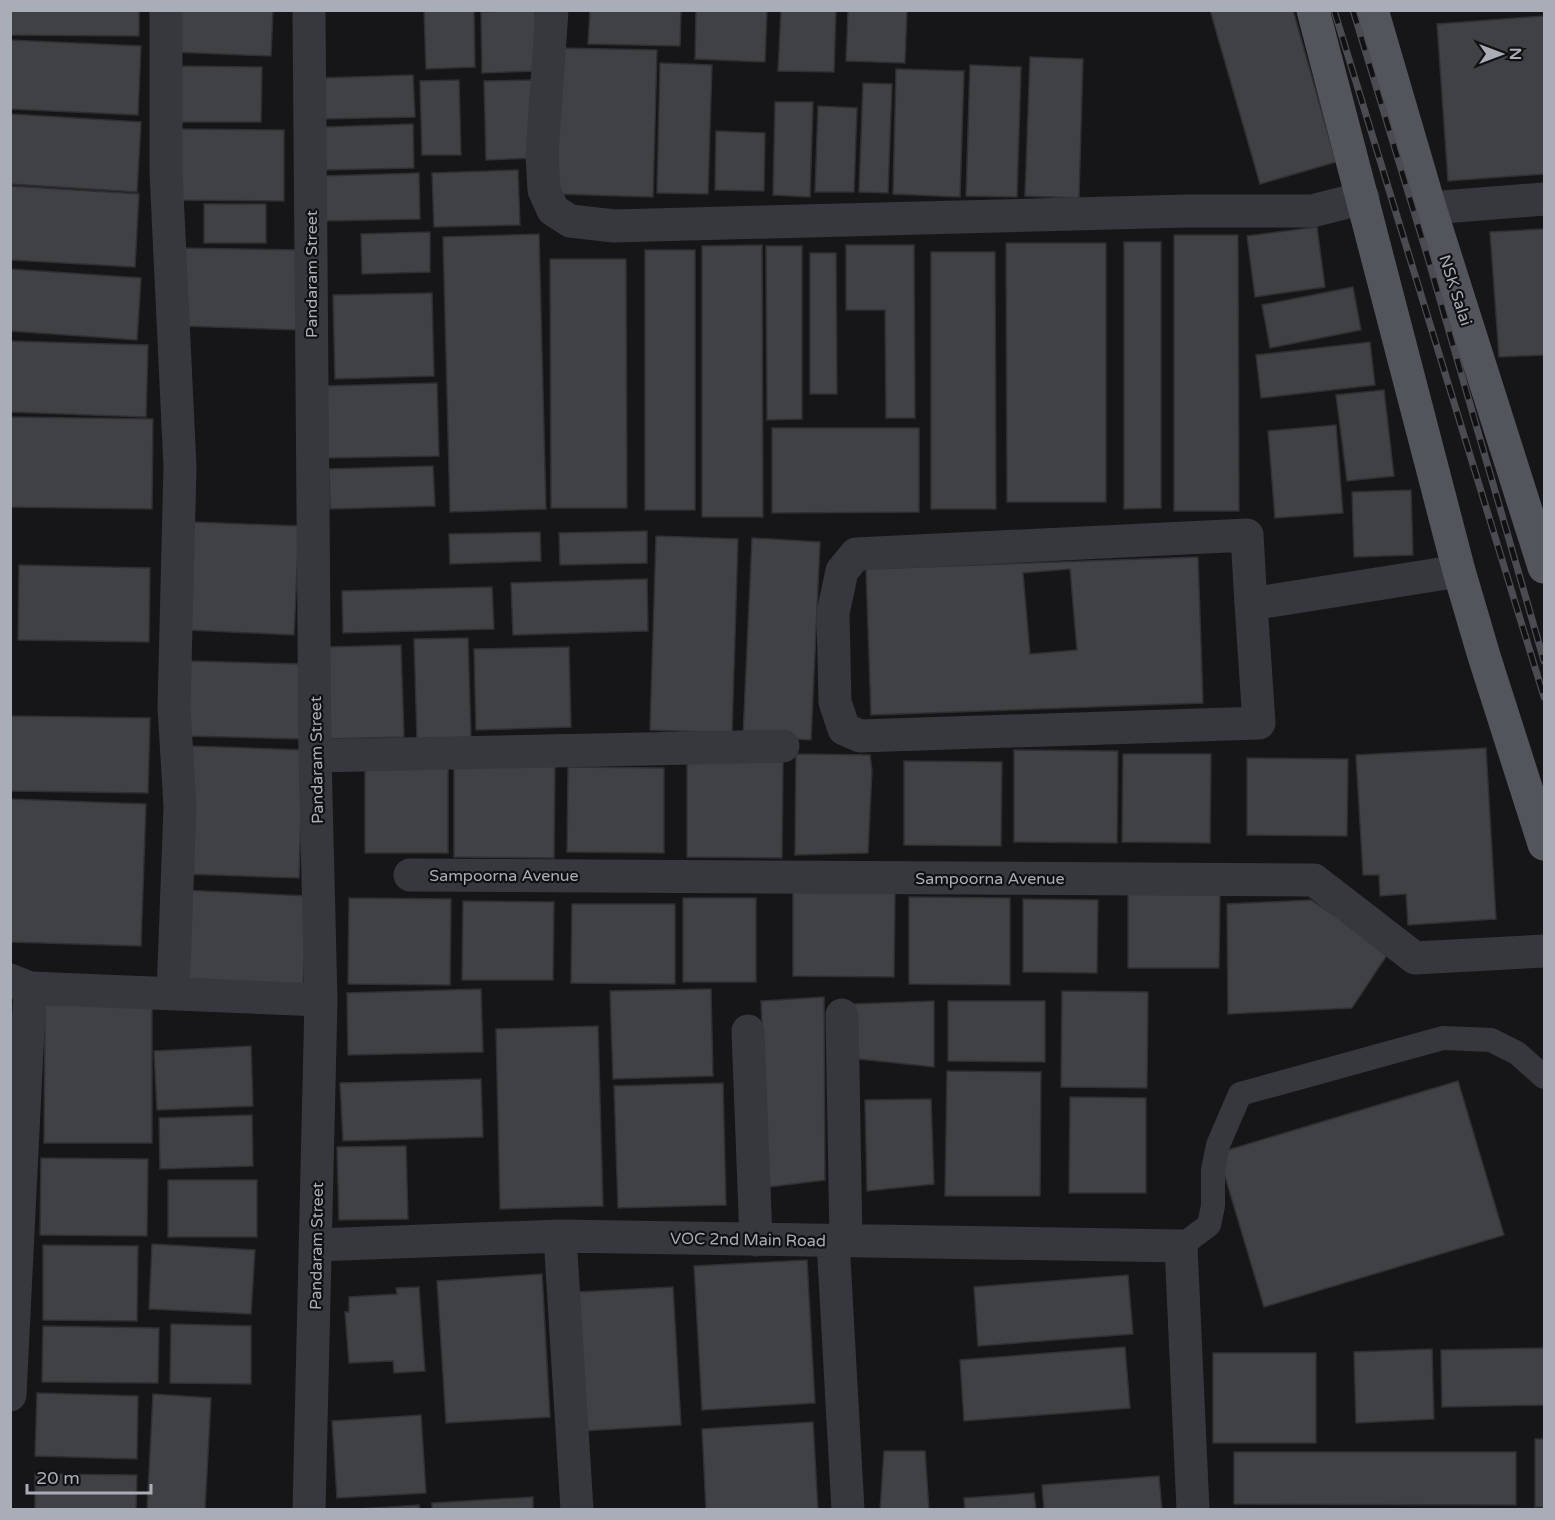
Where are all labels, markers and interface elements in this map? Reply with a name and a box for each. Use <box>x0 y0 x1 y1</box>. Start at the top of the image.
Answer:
north arrow <box>1471 24 1531 84</box>
text: N <box>1505 48 1525 60</box>
street label: Pandaram Street <box>302 210 322 338</box>
street label: NSK Salai <box>1434 252 1476 328</box>
street label: Pandaram Street <box>306 696 328 824</box>
street label: Sampoorna Avenue <box>429 866 579 886</box>
street label: Sampoorna Avenue <box>915 869 1065 889</box>
street label: Pandaram Street <box>306 1182 328 1310</box>
street label: VOC 2nd Main Road <box>670 1229 826 1251</box>
scale bar <box>27 1457 152 1495</box>
text: 20 m <box>36 1467 80 1489</box>

